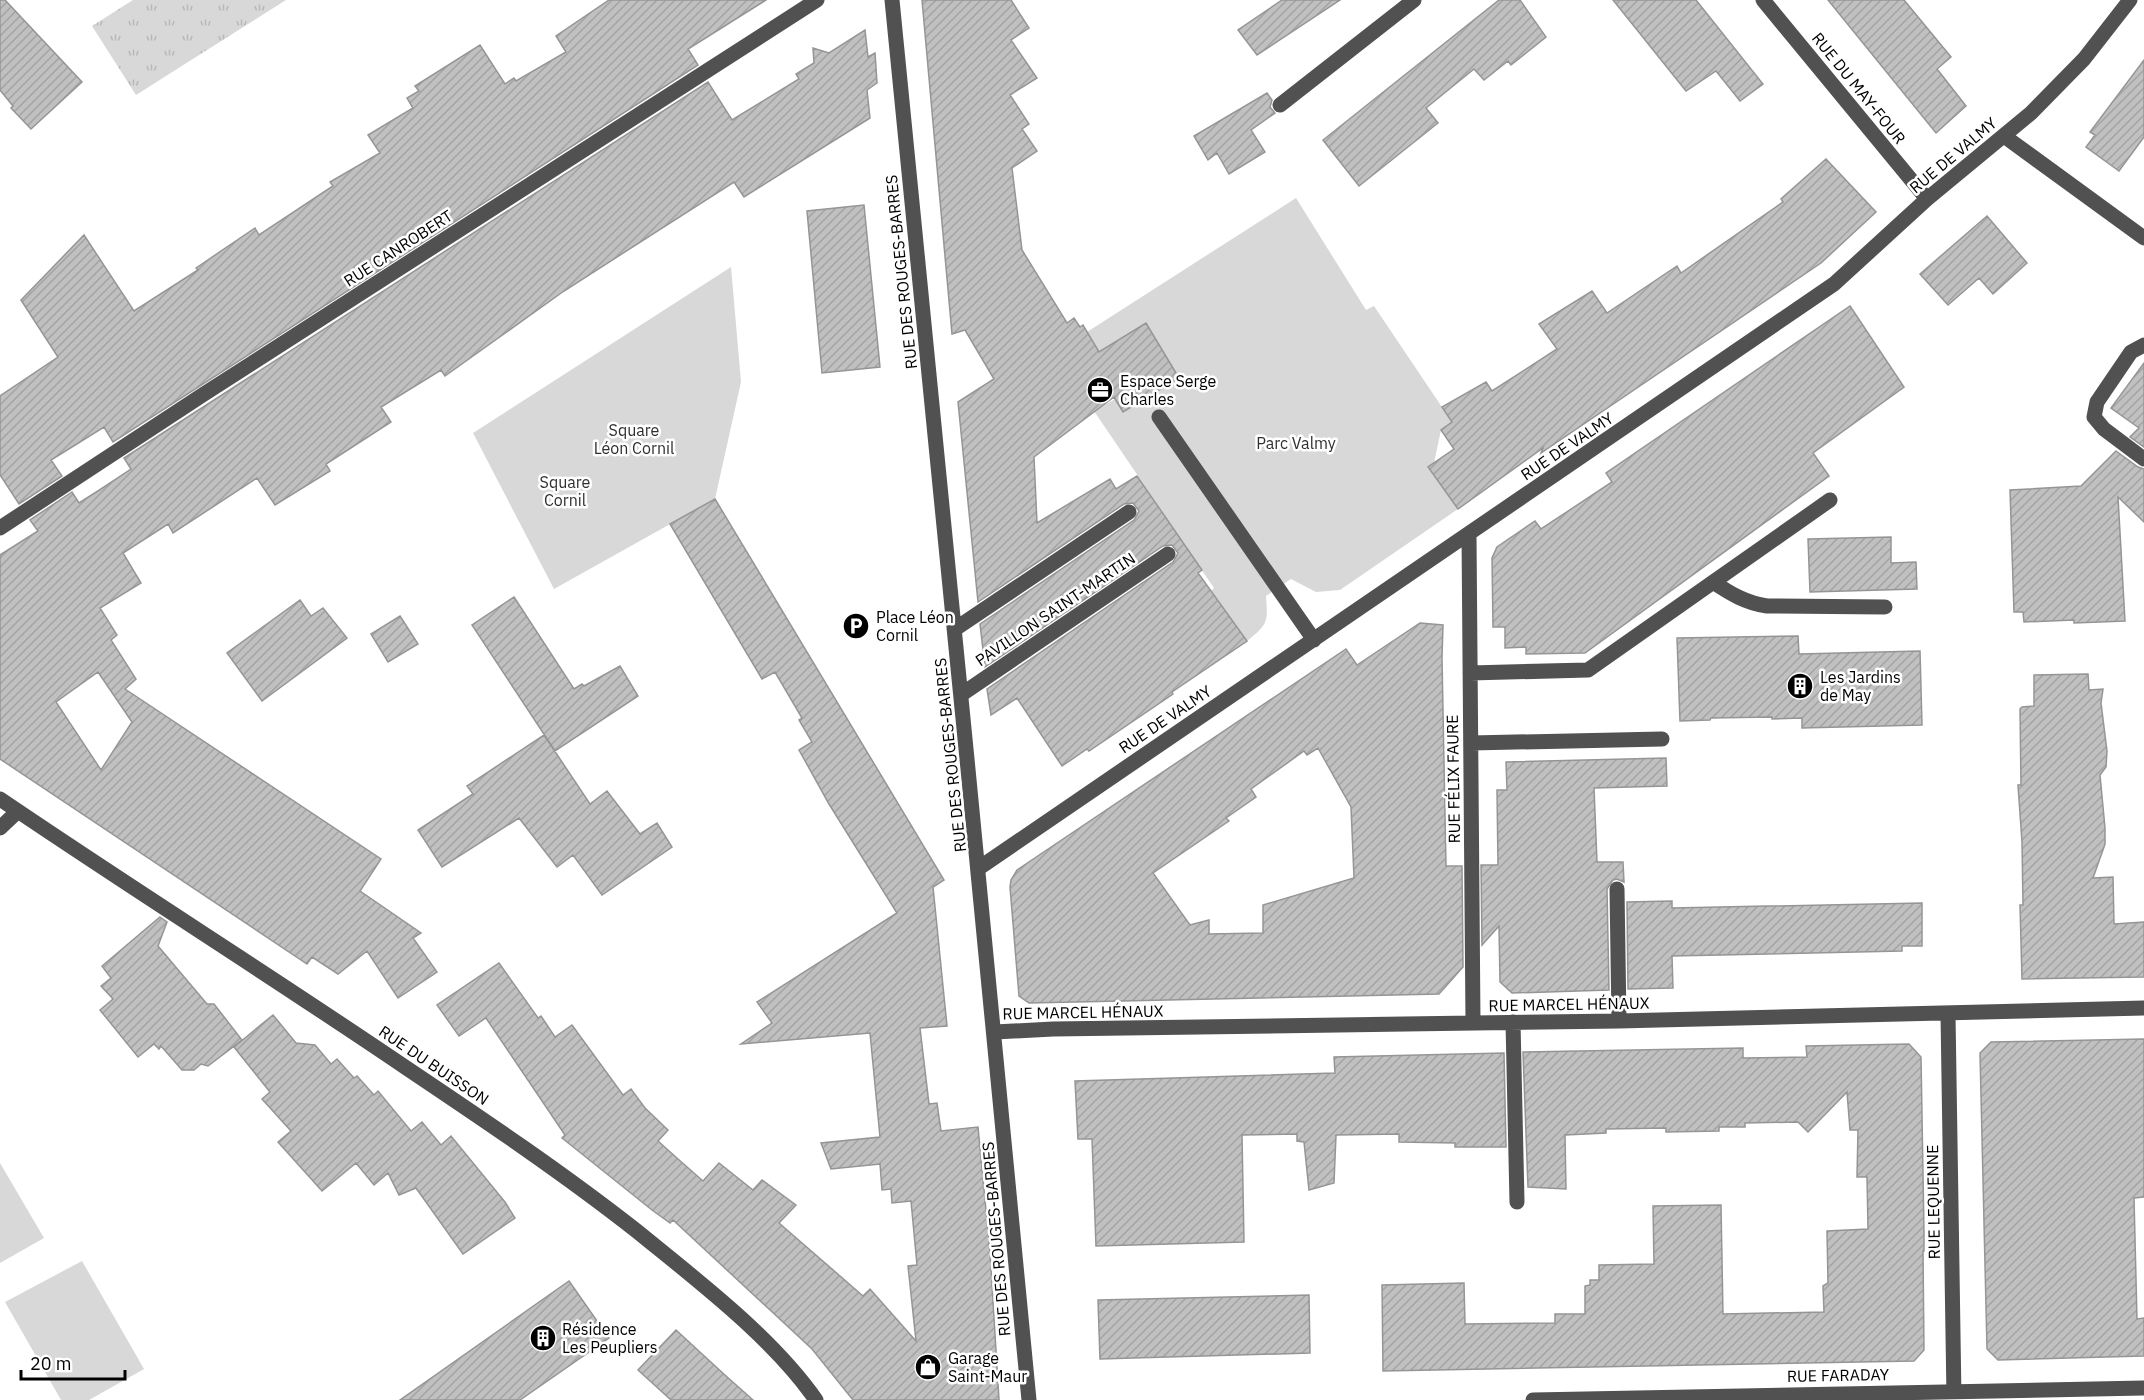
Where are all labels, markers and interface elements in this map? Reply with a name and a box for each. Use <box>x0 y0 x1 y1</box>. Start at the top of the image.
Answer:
street label: RUE DU MAY-FOUR <box>1808 28 1910 148</box>
street label: RUE DE VALMY <box>1905 112 2001 197</box>
street label: RUE DES ROUGES-BARRES <box>881 174 921 370</box>
street label: RUE CANROBERT <box>340 205 456 291</box>
place label: Espace Serge Charles <box>1120 371 1216 409</box>
office icon: Espace Serge Charles <box>1085 375 1115 405</box>
street label: RUE DE VALMY <box>1517 407 1618 484</box>
park label: Square Léon Cornil <box>594 420 674 458</box>
park label: Parc Valmy <box>1256 433 1336 453</box>
park label: Square Cornil <box>540 472 591 510</box>
street label: PAVILLON SAINT-MARTIN <box>971 548 1139 670</box>
place label: Place Léon Cornil <box>876 607 954 645</box>
parking icon: Place Léon Cornil <box>841 611 871 641</box>
street label: RUE DES ROUGES-BARRES <box>930 657 970 853</box>
place label: Les Jardins de May <box>1820 667 1901 705</box>
building icon: Les Jardins de May <box>1785 671 1815 701</box>
street label: RUE DE VALMY <box>1115 680 1216 757</box>
street label: RUE FÉLIX FAURE <box>1441 714 1464 844</box>
street label: RUE MARCEL HÉNAUX <box>1488 992 1650 1015</box>
street label: RUE MARCEL HÉNAUX <box>1002 1000 1164 1023</box>
street label: RUE DU BUISSON <box>375 1021 493 1109</box>
street label: RUE DES ROUGES-BARRES <box>978 1141 1014 1337</box>
street label: RUE LEQUENNE <box>1922 1144 1944 1260</box>
place label: Résidence Les Peupliers <box>562 1319 658 1357</box>
building icon: Résidence Les Peupliers <box>528 1323 558 1353</box>
scale bar <box>21 1343 124 1381</box>
place label: Garage Saint-Maur <box>948 1348 1027 1386</box>
text: 20 m <box>30 1352 72 1375</box>
shop icon: Garage Saint-Maur <box>913 1352 943 1382</box>
street label: RUE FARADAY <box>1787 1364 1890 1386</box>

